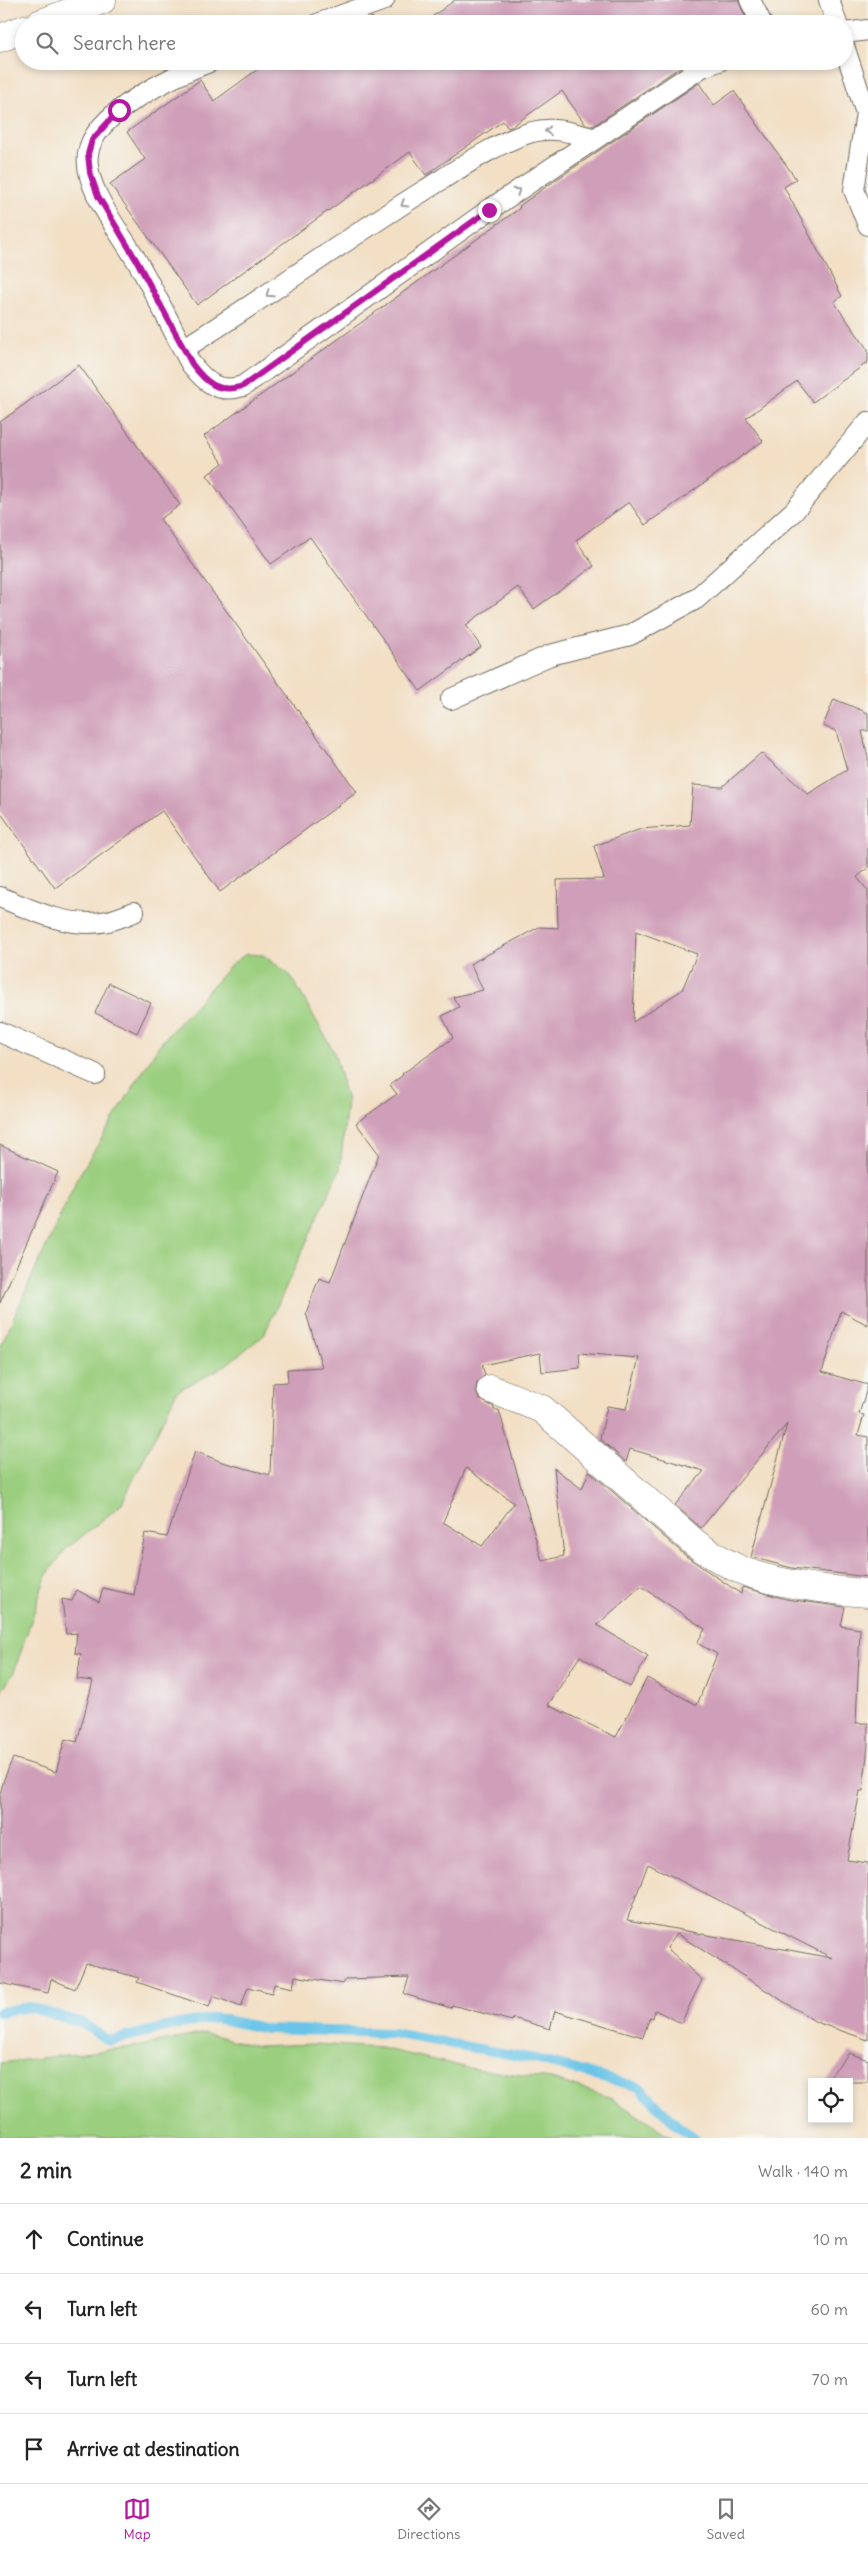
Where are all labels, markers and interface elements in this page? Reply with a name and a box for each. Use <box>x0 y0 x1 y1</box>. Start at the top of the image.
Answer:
search box <box>15 15 853 70</box>
icon: search <box>33 29 61 57</box>
text: Search here <box>73 31 176 55</box>
route start <box>108 99 131 122</box>
one-way arrow <box>543 125 551 136</box>
one-way arrow <box>512 188 521 198</box>
one-way arrow <box>400 197 409 207</box>
route end <box>478 199 501 222</box>
one-way arrow <box>265 288 275 297</box>
map controls <box>808 2078 853 2123</box>
button: locate <box>808 2078 853 2123</box>
text: 2 min <box>20 2157 72 2184</box>
text: Walk · 140 m <box>758 2161 848 2181</box>
icon: ahead <box>20 2225 48 2253</box>
text: Continue <box>67 2227 144 2251</box>
text: 10 m <box>813 2229 848 2249</box>
icon: left <box>20 2295 48 2323</box>
text: Turn left <box>67 2297 137 2321</box>
text: 60 m <box>810 2299 848 2319</box>
icon: left <box>20 2365 48 2393</box>
text: Turn left <box>67 2367 137 2391</box>
text: 70 m <box>812 2369 848 2389</box>
icon: arrive <box>20 2435 48 2463</box>
text: Arrive at destination <box>67 2437 240 2461</box>
tab: Map <box>123 2495 151 2543</box>
tab: Directions <box>397 2495 460 2543</box>
tab: Saved <box>707 2495 745 2543</box>

